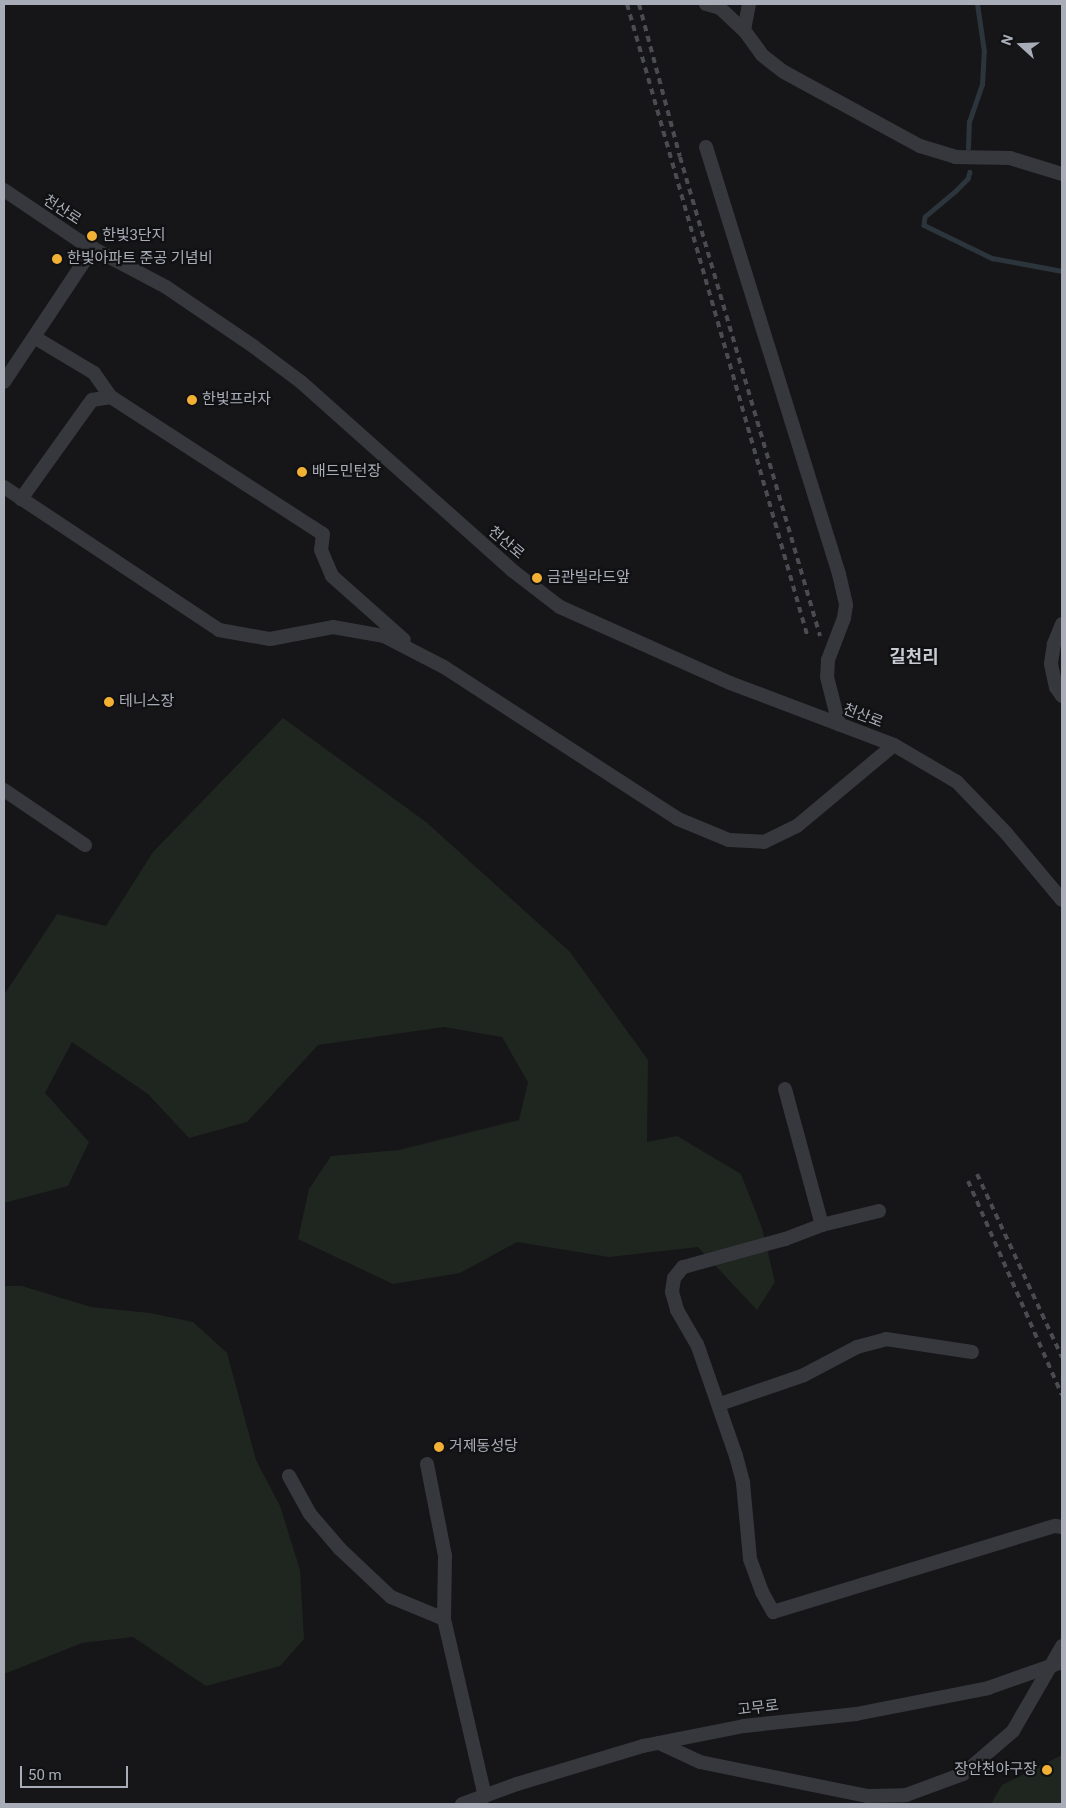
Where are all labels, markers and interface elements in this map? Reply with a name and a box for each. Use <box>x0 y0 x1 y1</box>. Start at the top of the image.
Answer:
north arrow <box>996 20 1046 70</box>
text: N <box>998 32 1016 47</box>
street label: 천산로 <box>40 191 84 229</box>
place label: 한빛3단지 <box>102 227 166 245</box>
marker: 한빛3단지 <box>86 230 98 242</box>
place label: 한빛아파트 준공 기념비 <box>67 250 212 268</box>
marker: 한빛아파트 준공 기념비 <box>51 253 63 265</box>
place label: 한빛프라자 <box>202 391 271 409</box>
marker: 한빛프라자 <box>186 394 198 406</box>
place label: 배드민턴장 <box>312 463 381 481</box>
marker: 배드민턴장 <box>296 466 308 478</box>
street label: 천산로 <box>484 523 528 563</box>
place label: 금관빌라드앞 <box>547 569 630 587</box>
marker: 금관빌라드앞 <box>531 572 543 584</box>
district label: 길천리 <box>889 646 939 668</box>
place label: 테니스장 <box>119 693 174 711</box>
marker: 테니스장 <box>103 696 115 708</box>
street label: 천산로 <box>840 700 886 732</box>
place label: 거제동성당 <box>449 1438 518 1456</box>
marker: 거제동성당 <box>433 1441 445 1453</box>
street label: 고무로 <box>736 1697 780 1719</box>
scale bar <box>22 1756 130 1788</box>
place label: 장안천야구장 <box>954 1761 1037 1779</box>
marker: 장안천야구장 <box>1041 1764 1053 1776</box>
text: 50 m <box>28 1766 62 1784</box>

